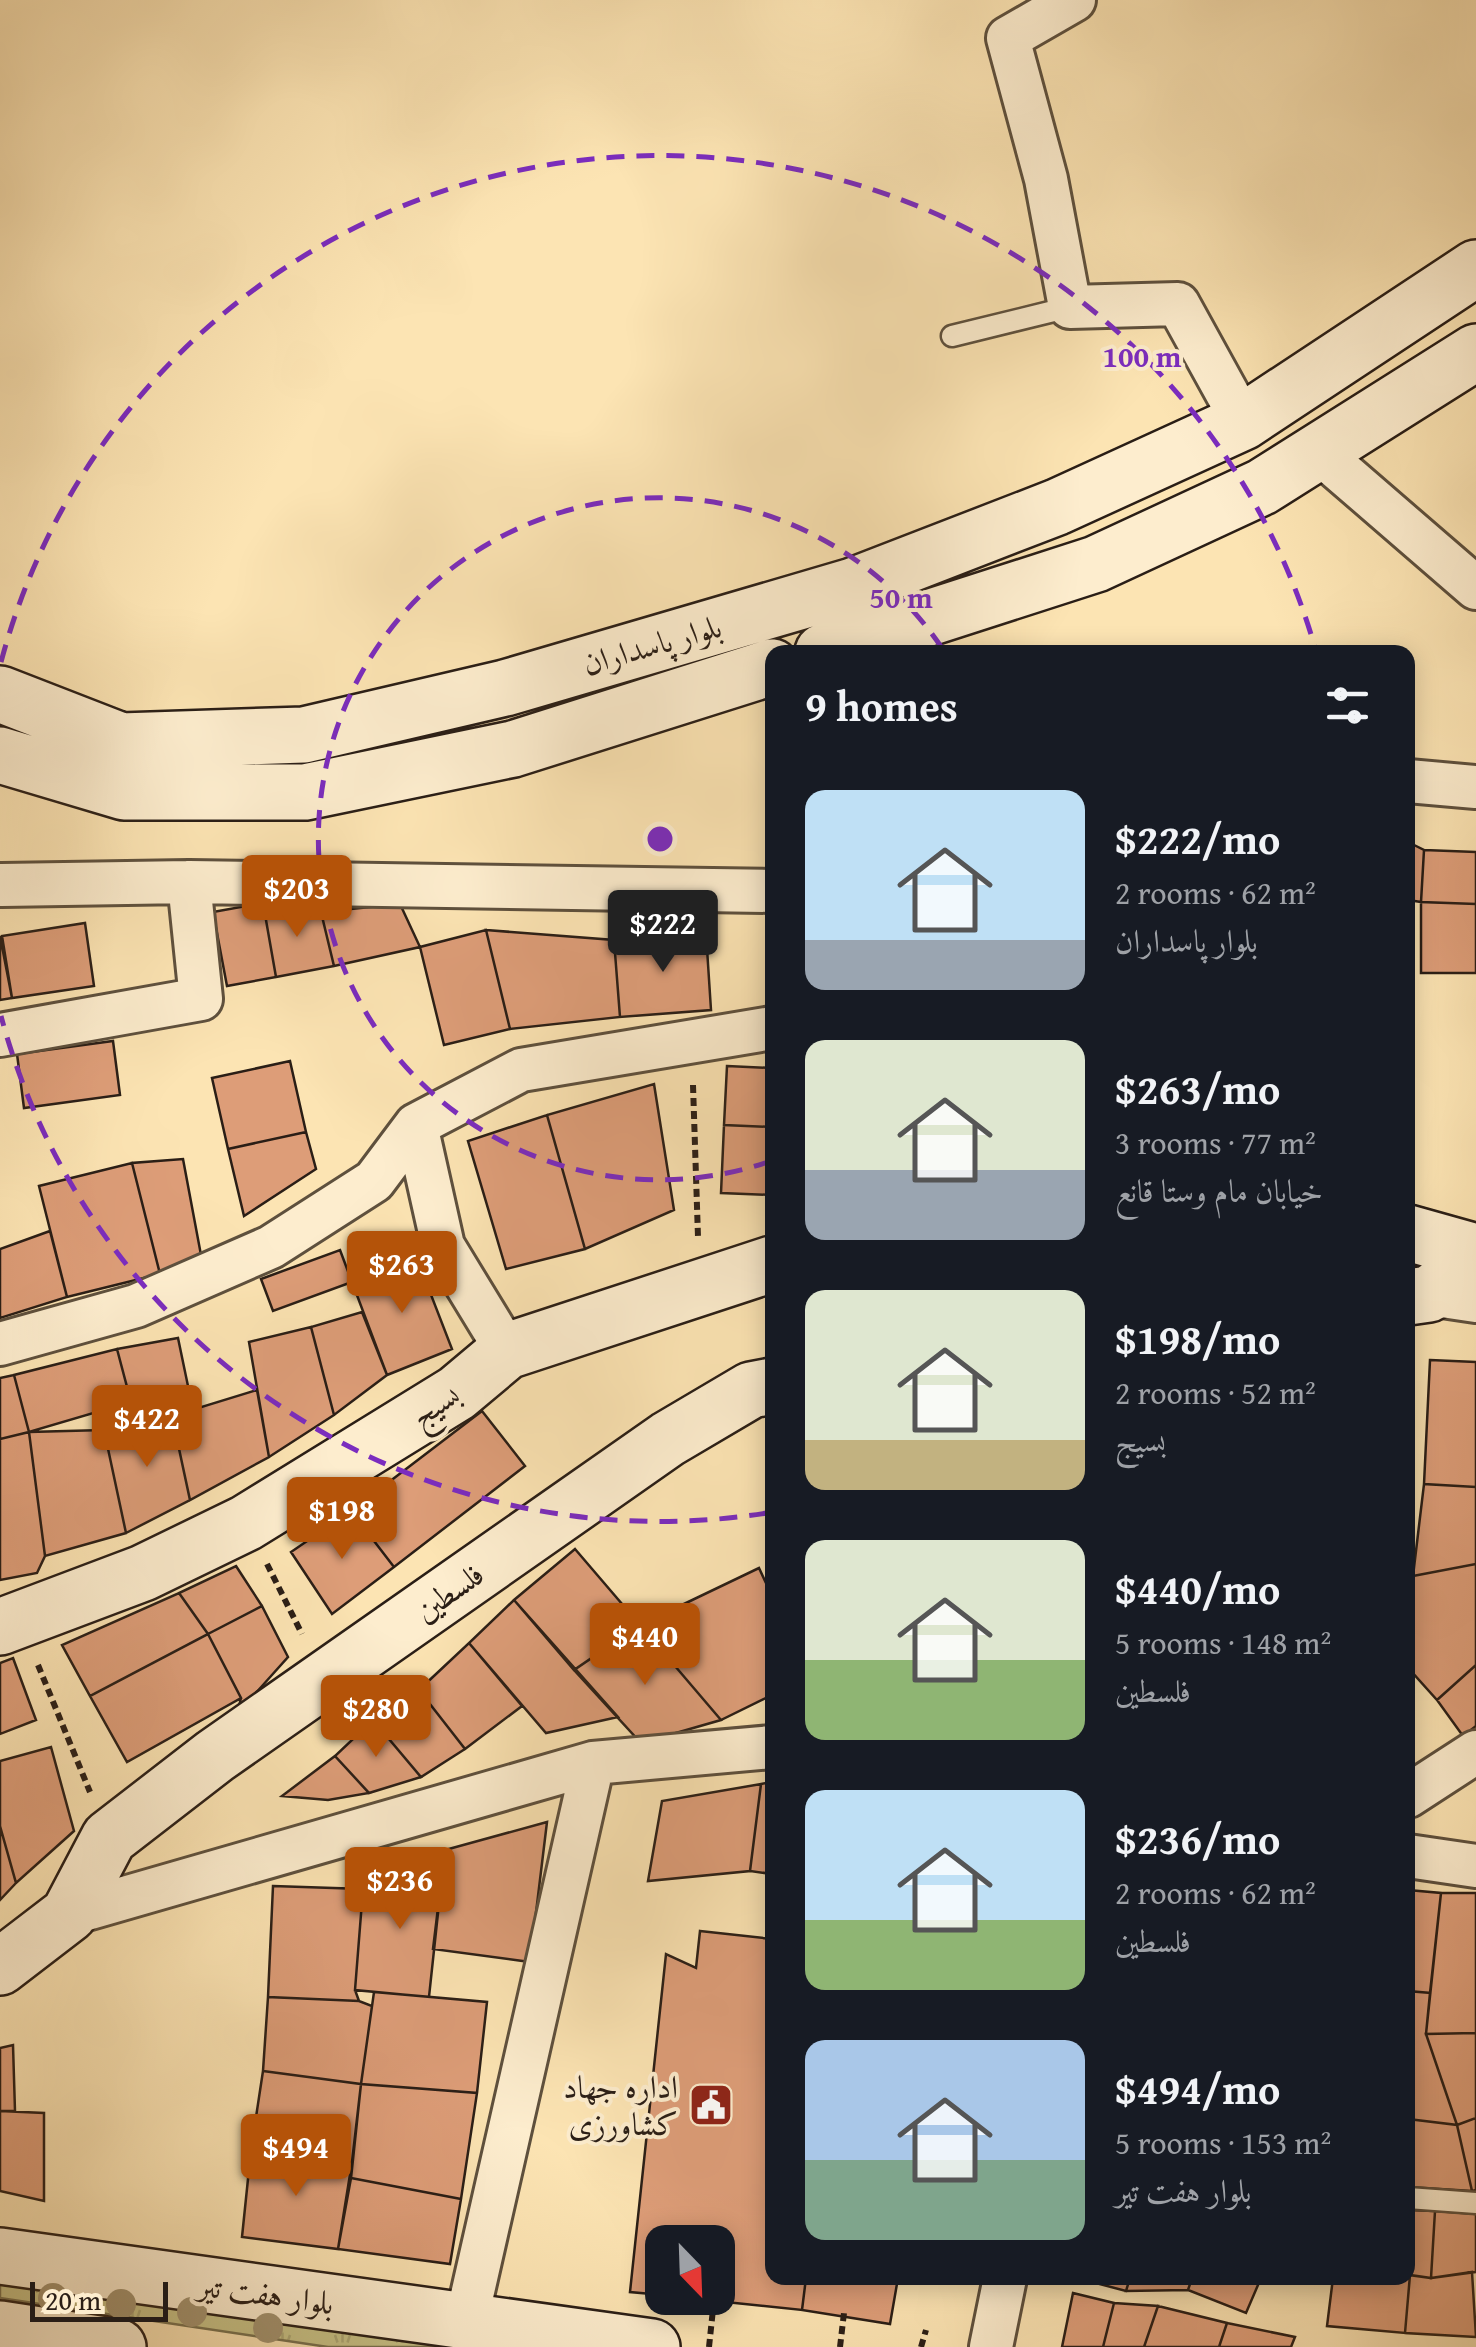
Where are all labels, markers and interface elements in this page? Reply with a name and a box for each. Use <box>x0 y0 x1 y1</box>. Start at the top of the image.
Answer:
text: 100 m <box>1103 334 1182 378</box>
text: 50 m <box>869 575 933 619</box>
street label: بلوار پاسداران <box>577 602 727 687</box>
text: 9 homes <box>805 675 958 736</box>
icon: filters <box>1320 678 1375 733</box>
text: $222/mo <box>1115 808 1280 869</box>
centre of rings <box>642 821 678 857</box>
icon: home <box>885 830 1005 950</box>
pin: $203 <box>238 855 356 940</box>
text: $203 <box>264 864 330 911</box>
text: 2 rooms · 62 m² <box>1115 869 1316 916</box>
pin: $222 <box>604 890 722 975</box>
text: $222 <box>630 899 696 946</box>
text: بلوار پاسداران <box>1115 917 1258 964</box>
text: $263/mo <box>1115 1058 1280 1119</box>
icon: home <box>885 1080 1005 1200</box>
text: 3 rooms · 77 m² <box>1115 1119 1316 1166</box>
text: خیابان مام وستا قانع <box>1115 1167 1323 1214</box>
pin: $263 <box>343 1231 461 1316</box>
text: $263 <box>369 1240 435 1287</box>
text: $198/mo <box>1115 1308 1280 1369</box>
icon: home <box>885 1330 1005 1450</box>
text: 2 rooms · 52 m² <box>1115 1369 1316 1416</box>
street label: بسیج <box>401 1371 472 1442</box>
pin: $422 <box>88 1385 206 1470</box>
text: $422 <box>114 1394 180 1441</box>
text: بسیج <box>1115 1417 1166 1464</box>
pin: $198 <box>283 1477 401 1562</box>
text: $198 <box>309 1486 375 1533</box>
street label: فلسطین <box>404 1551 493 1633</box>
text: $440/mo <box>1115 1558 1280 1619</box>
icon: home <box>885 1580 1005 1700</box>
pin: $440 <box>586 1603 704 1688</box>
text: $440 <box>612 1612 678 1659</box>
text: 5 rooms · 148 m² <box>1115 1619 1331 1666</box>
text: فلسطین <box>1115 1667 1191 1714</box>
pin: $280 <box>317 1675 435 1760</box>
text: $280 <box>343 1684 409 1731</box>
text: $236/mo <box>1115 1808 1280 1869</box>
icon: home <box>885 1830 1005 1950</box>
pin: $236 <box>341 1847 459 1932</box>
text: $236 <box>367 1856 433 1903</box>
text: 2 rooms · 62 m² <box>1115 1869 1316 1916</box>
text: فلسطین <box>1115 1917 1191 1964</box>
text: $494/mo <box>1115 2058 1280 2119</box>
place label: اداره جهاد کشاورزی <box>563 2063 678 2147</box>
icon: home <box>885 2080 1005 2200</box>
public building icon: اداره جهاد کشاورزی <box>688 2082 734 2128</box>
pin: $494 <box>237 2114 355 2199</box>
text: 5 rooms · 153 m² <box>1115 2119 1331 2166</box>
text: $494 <box>263 2123 329 2170</box>
text: بلوار هفت تیر <box>1115 2167 1252 2214</box>
north arrow <box>645 2225 735 2315</box>
map controls <box>645 2225 735 2315</box>
street label: بلوار هفت تیر <box>192 2260 337 2326</box>
scale bar <box>30 2277 168 2322</box>
text: 20 m <box>45 2279 101 2320</box>

